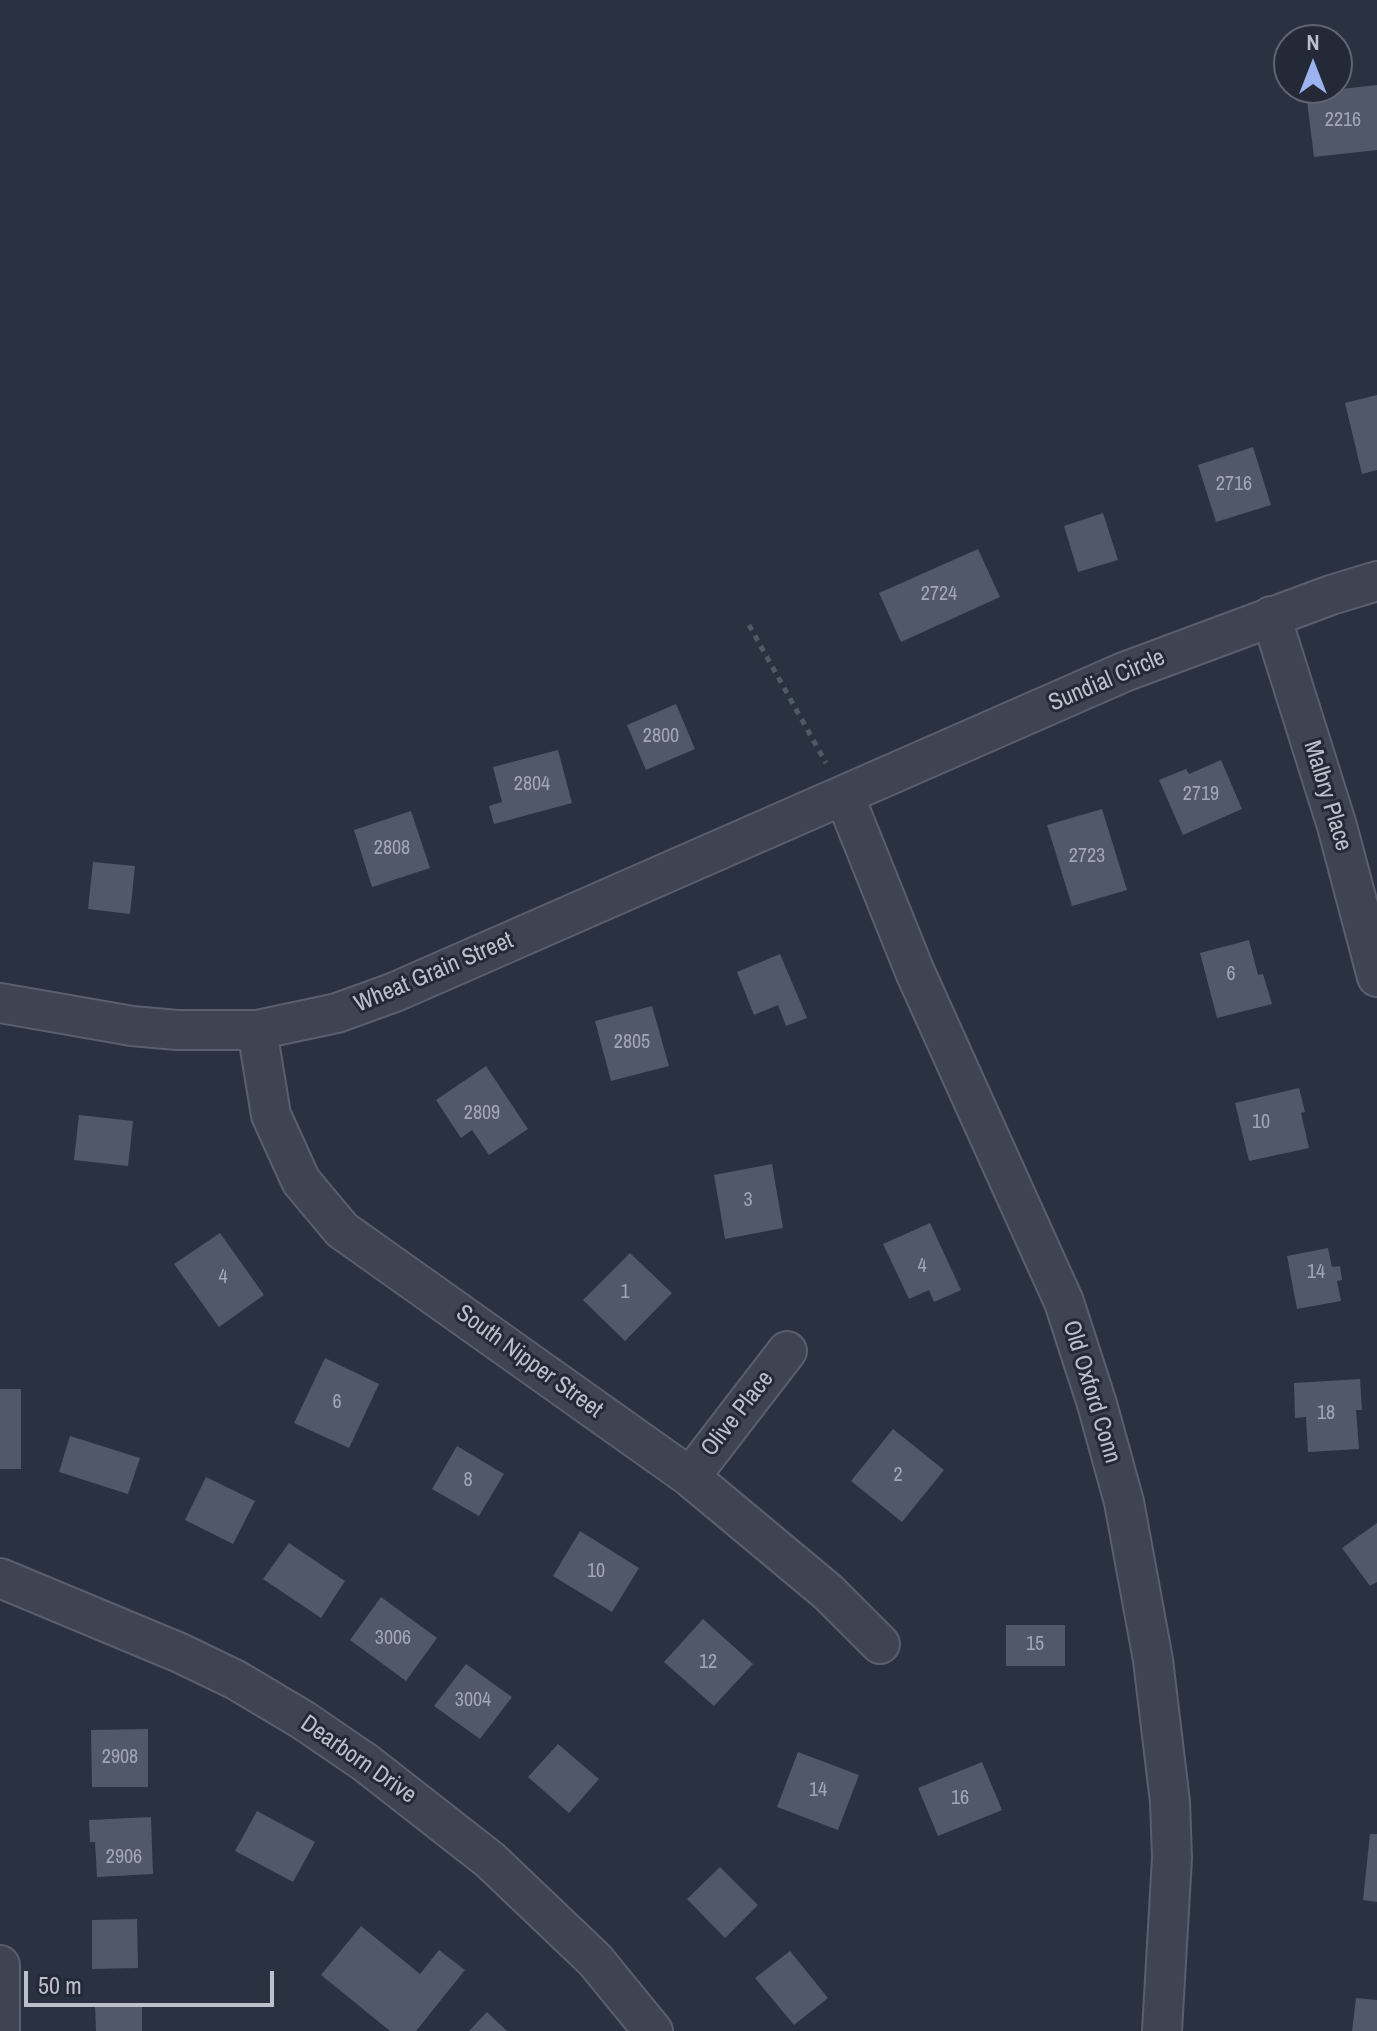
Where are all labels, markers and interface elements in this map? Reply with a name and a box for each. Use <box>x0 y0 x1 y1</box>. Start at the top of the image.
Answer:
north arrow <box>1273 24 1353 104</box>
text: N <box>1306 27 1320 57</box>
house number: 2216 <box>1325 109 1361 133</box>
house number: 2716 <box>1216 473 1252 497</box>
house number: 2724 <box>921 583 957 607</box>
street label: Sundial Circle <box>1044 644 1170 718</box>
house number: 2800 <box>643 725 679 749</box>
street label: Malbry Place <box>1297 737 1357 855</box>
house number: 2804 <box>514 773 550 797</box>
house number: 2719 <box>1183 783 1219 807</box>
house number: 2808 <box>374 837 410 861</box>
house number: 2723 <box>1069 845 1105 869</box>
street label: Wheat Grain Street <box>350 927 518 1019</box>
house number: 6 <box>1226 963 1236 987</box>
house number: 2805 <box>614 1031 650 1055</box>
house number: 2809 <box>464 1102 500 1126</box>
house number: 10 <box>1252 1111 1270 1135</box>
house number: 3 <box>743 1189 753 1213</box>
house number: 4 <box>917 1255 927 1279</box>
house number: 14 <box>1307 1261 1325 1285</box>
house number: 4 <box>218 1266 228 1290</box>
house number: 1 <box>620 1281 630 1305</box>
street label: South Nipper Street <box>450 1299 608 1425</box>
street label: Old Oxford Conn <box>1056 1317 1126 1467</box>
street label: Olive Place <box>696 1365 780 1463</box>
house number: 6 <box>332 1391 342 1415</box>
house number: 18 <box>1317 1402 1335 1426</box>
house number: 2 <box>893 1464 903 1488</box>
house number: 8 <box>463 1469 473 1493</box>
house number: 10 <box>587 1560 605 1584</box>
house number: 3006 <box>375 1627 411 1651</box>
house number: 15 <box>1026 1633 1044 1657</box>
house number: 12 <box>699 1651 717 1675</box>
house number: 3004 <box>455 1689 491 1713</box>
street label: Dearborn Drive <box>295 1710 421 1810</box>
house number: 2908 <box>102 1746 138 1770</box>
house number: 14 <box>809 1779 827 1803</box>
house number: 16 <box>951 1787 969 1811</box>
house number: 2906 <box>106 1846 142 1870</box>
scale bar <box>28 1955 278 2005</box>
text: 50 m <box>38 1969 82 2001</box>

